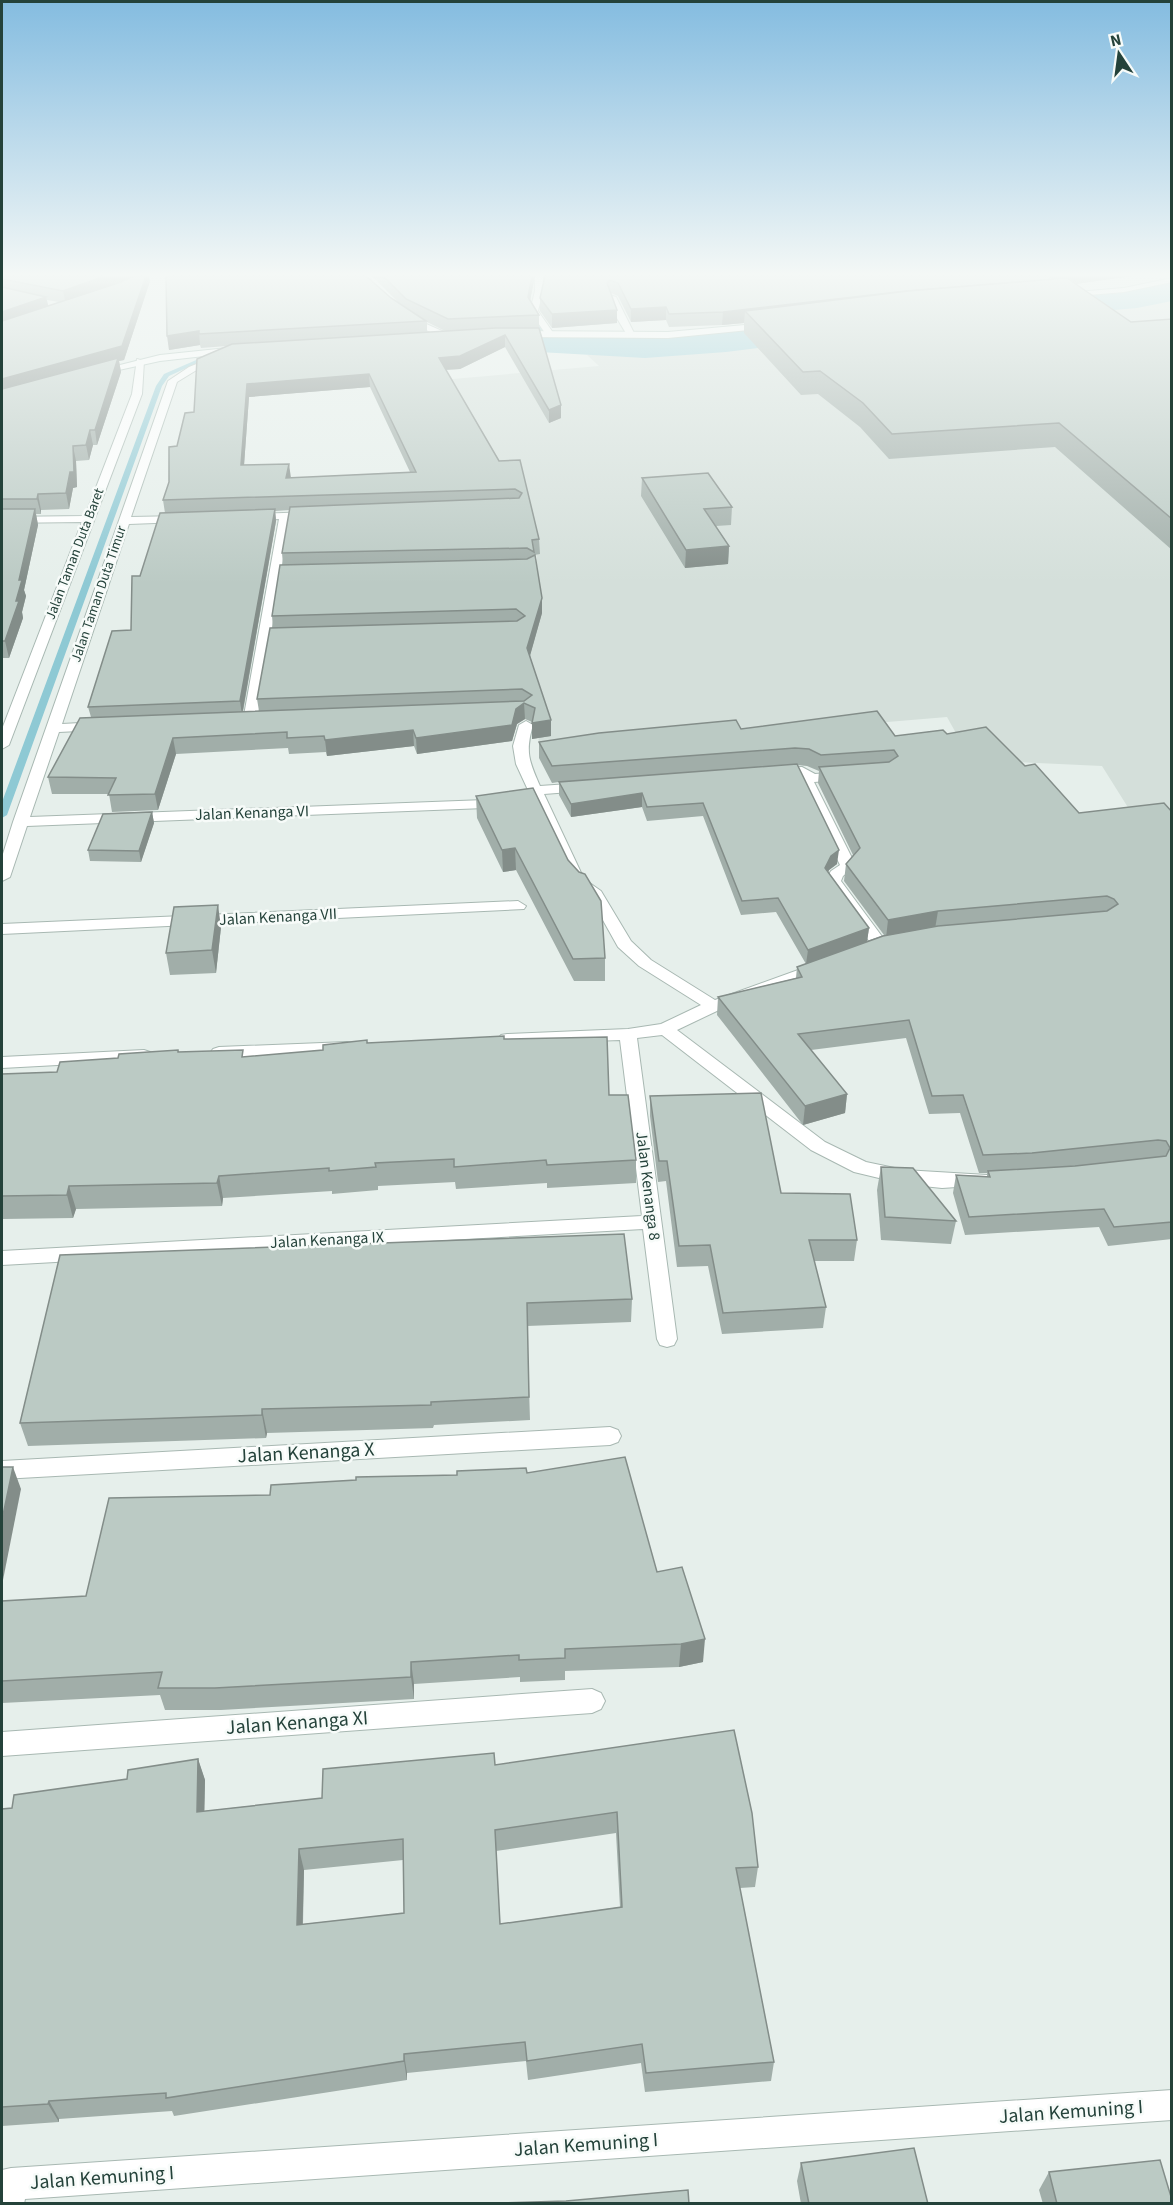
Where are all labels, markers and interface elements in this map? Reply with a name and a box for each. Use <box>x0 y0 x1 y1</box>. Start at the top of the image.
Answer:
north arrow <box>1089 24 1149 84</box>
text: N <box>1108 28 1124 52</box>
street label: Jalan Taman Duta Baret <box>41 485 109 623</box>
street label: Jalan Taman Duta Timur <box>66 523 132 665</box>
street label: Jalan Kenanga VI <box>195 800 309 826</box>
street label: Jalan Kenanga VII <box>218 903 338 931</box>
street label: Jalan Kenanga 8 <box>630 1130 666 1242</box>
street label: Jalan Kenanga IX <box>270 1226 384 1254</box>
street label: Jalan Kenanga X <box>237 1435 375 1471</box>
street label: Jalan Kenanga XI <box>225 1704 369 1742</box>
street label: Jalan Kemuning I <box>998 2093 1144 2131</box>
street label: Jalan Kemuning I <box>513 2126 659 2164</box>
street label: Jalan Kemuning I <box>29 2159 175 2197</box>

